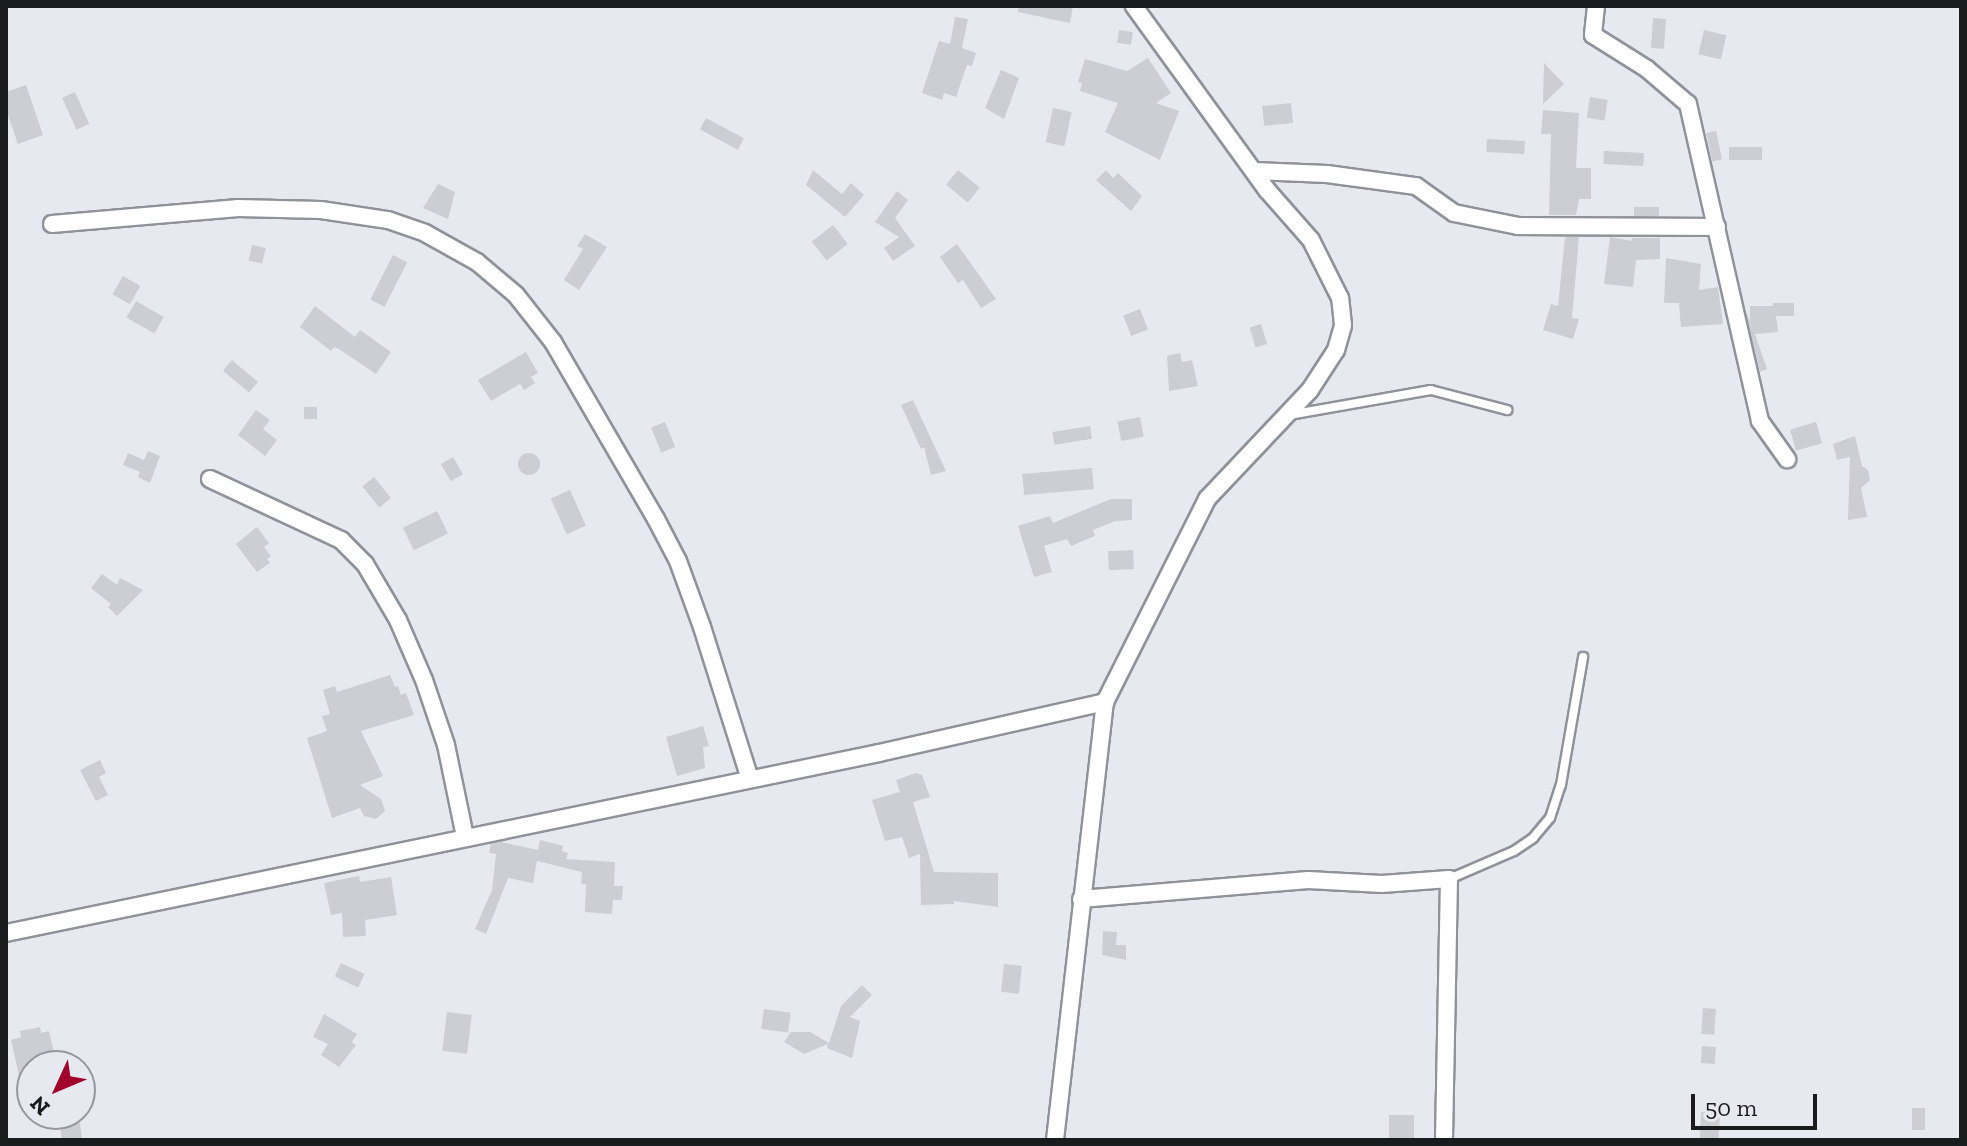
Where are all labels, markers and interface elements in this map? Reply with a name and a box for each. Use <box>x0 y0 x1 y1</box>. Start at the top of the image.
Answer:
north arrow <box>16 1050 96 1130</box>
scale bar <box>1695 1078 1821 1128</box>
text: N <box>24 1090 55 1121</box>
text: 50 m <box>1705 1093 1757 1122</box>

